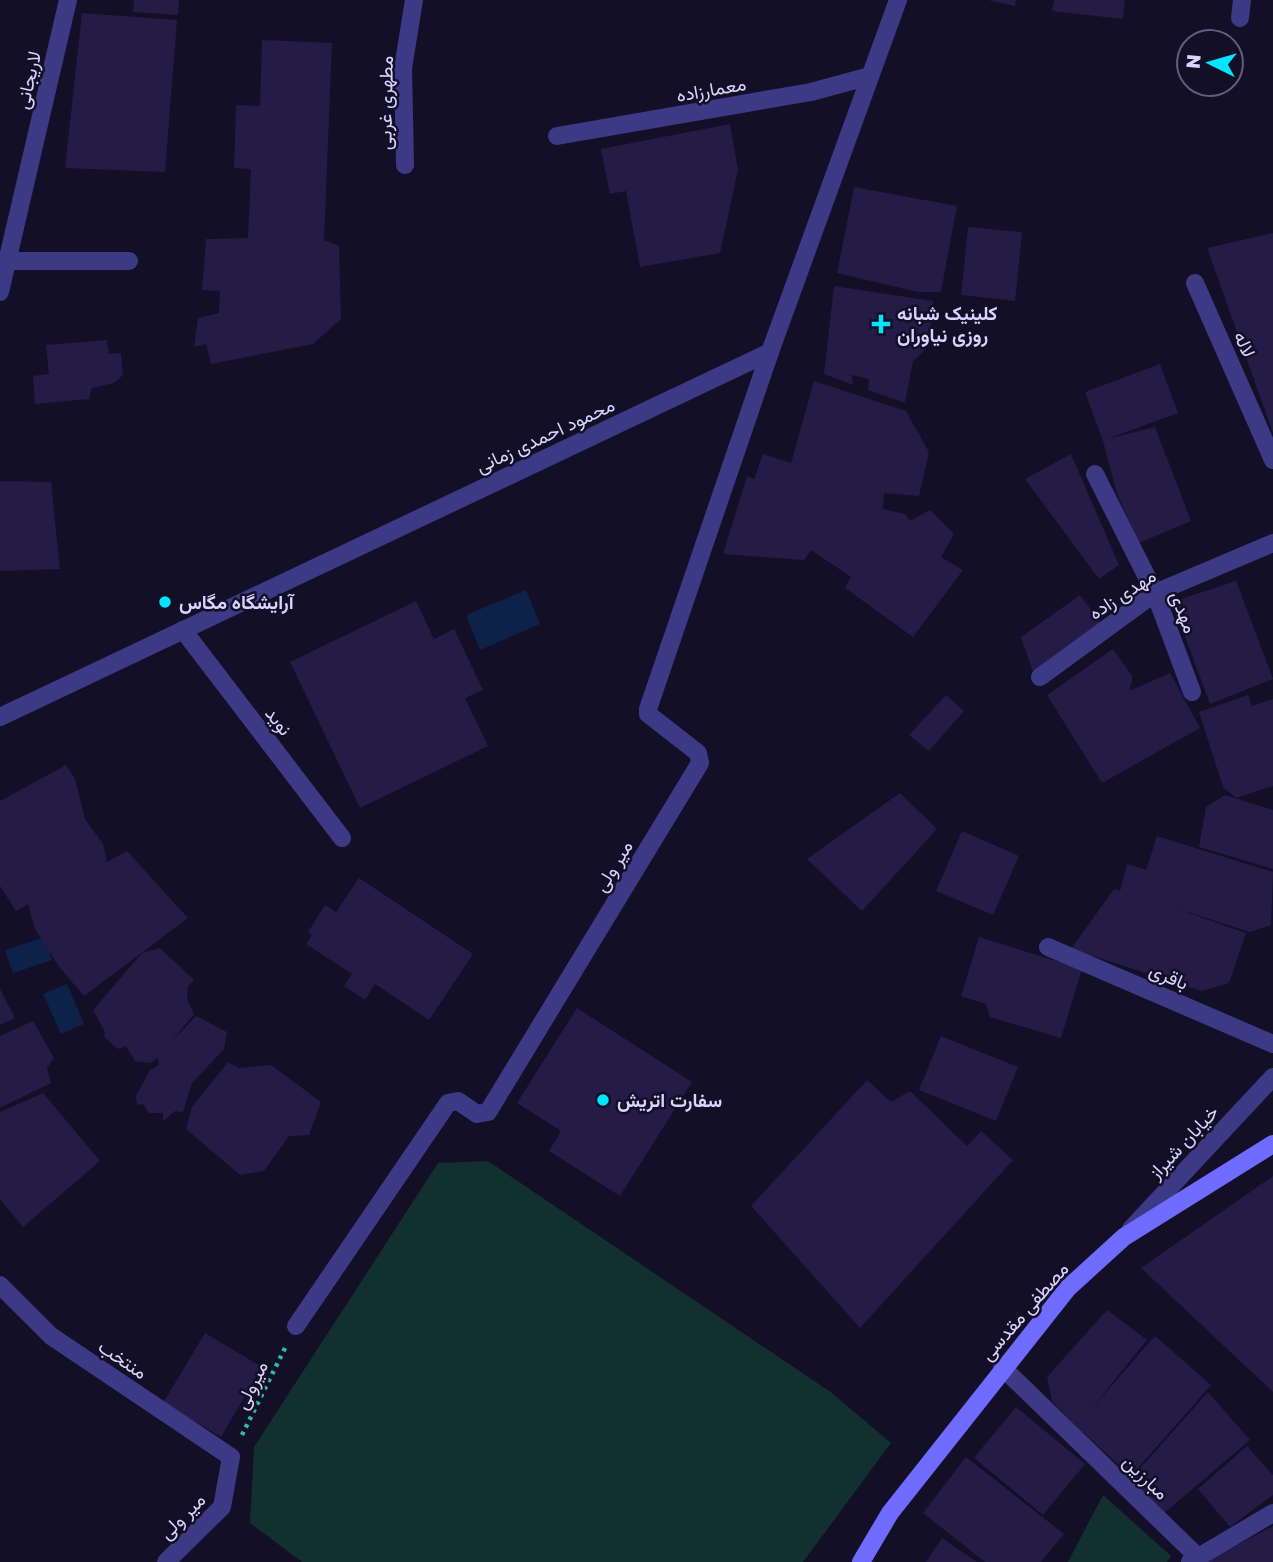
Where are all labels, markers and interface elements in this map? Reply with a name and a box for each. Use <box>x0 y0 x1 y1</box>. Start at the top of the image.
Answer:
north arrow <box>1175 28 1245 98</box>
street label: لاریجانی <box>10 49 46 111</box>
text: N <box>1180 53 1205 70</box>
street label: مطهری غربی <box>372 56 398 150</box>
street label: معمارزاده <box>674 71 748 107</box>
place label: کلینیک شبانه روزی نیاوران <box>897 301 998 348</box>
marker: کلینیک شبانه روزی نیاوران <box>871 314 891 334</box>
street label: لاله <box>1230 327 1261 360</box>
street label: محمود احمدی زمانی <box>472 392 618 478</box>
street label: مهدی زاده <box>1084 563 1160 625</box>
street label: مهدی <box>1165 588 1203 636</box>
place label: آرایشگاه مگاس <box>179 590 295 615</box>
marker: آرایشگاه مگاس <box>157 594 173 610</box>
street label: نوید <box>260 702 298 740</box>
street label: میر ولی <box>588 836 638 896</box>
street label: باقری <box>1146 957 1192 995</box>
place label: سفارت اتریش <box>617 1088 722 1113</box>
marker: سفارت اتریش <box>595 1092 611 1108</box>
street label: خیابان شیراز <box>1142 1100 1223 1185</box>
street label: مصطفی مقدسی <box>975 1257 1073 1365</box>
street label: منتخب <box>94 1334 152 1384</box>
street label: میرولی <box>229 1357 273 1413</box>
street label: مبارزین <box>1118 1449 1174 1505</box>
street label: میر ولی <box>154 1488 210 1544</box>

